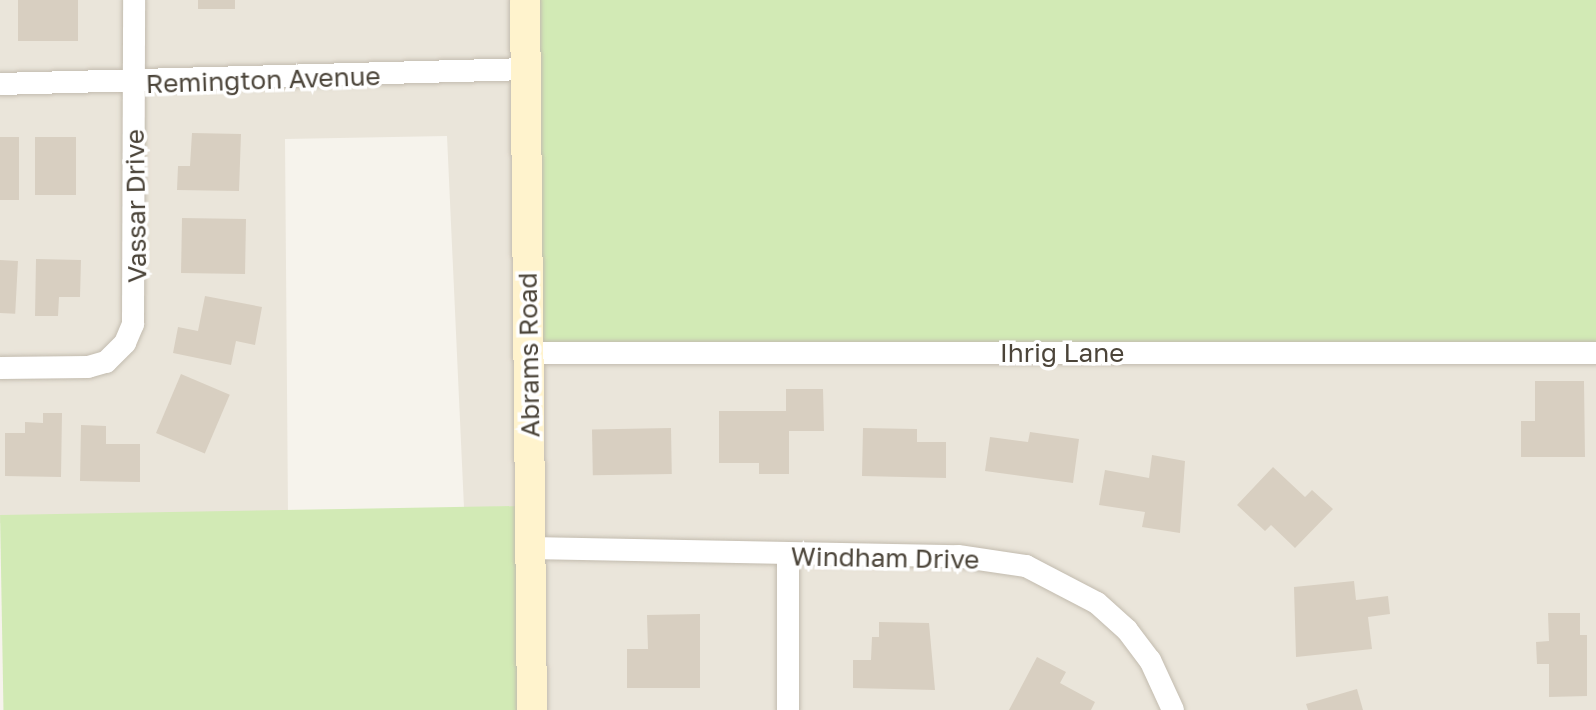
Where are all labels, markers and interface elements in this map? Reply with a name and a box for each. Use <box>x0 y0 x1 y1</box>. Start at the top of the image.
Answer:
street label: Remington Avenue <box>145 60 381 100</box>
street label: Vassar Drive <box>119 129 153 283</box>
street label: Abrams Road <box>512 272 546 438</box>
street label: Ihrig Lane <box>1000 337 1124 369</box>
street label: Windham Drive <box>790 541 980 575</box>

